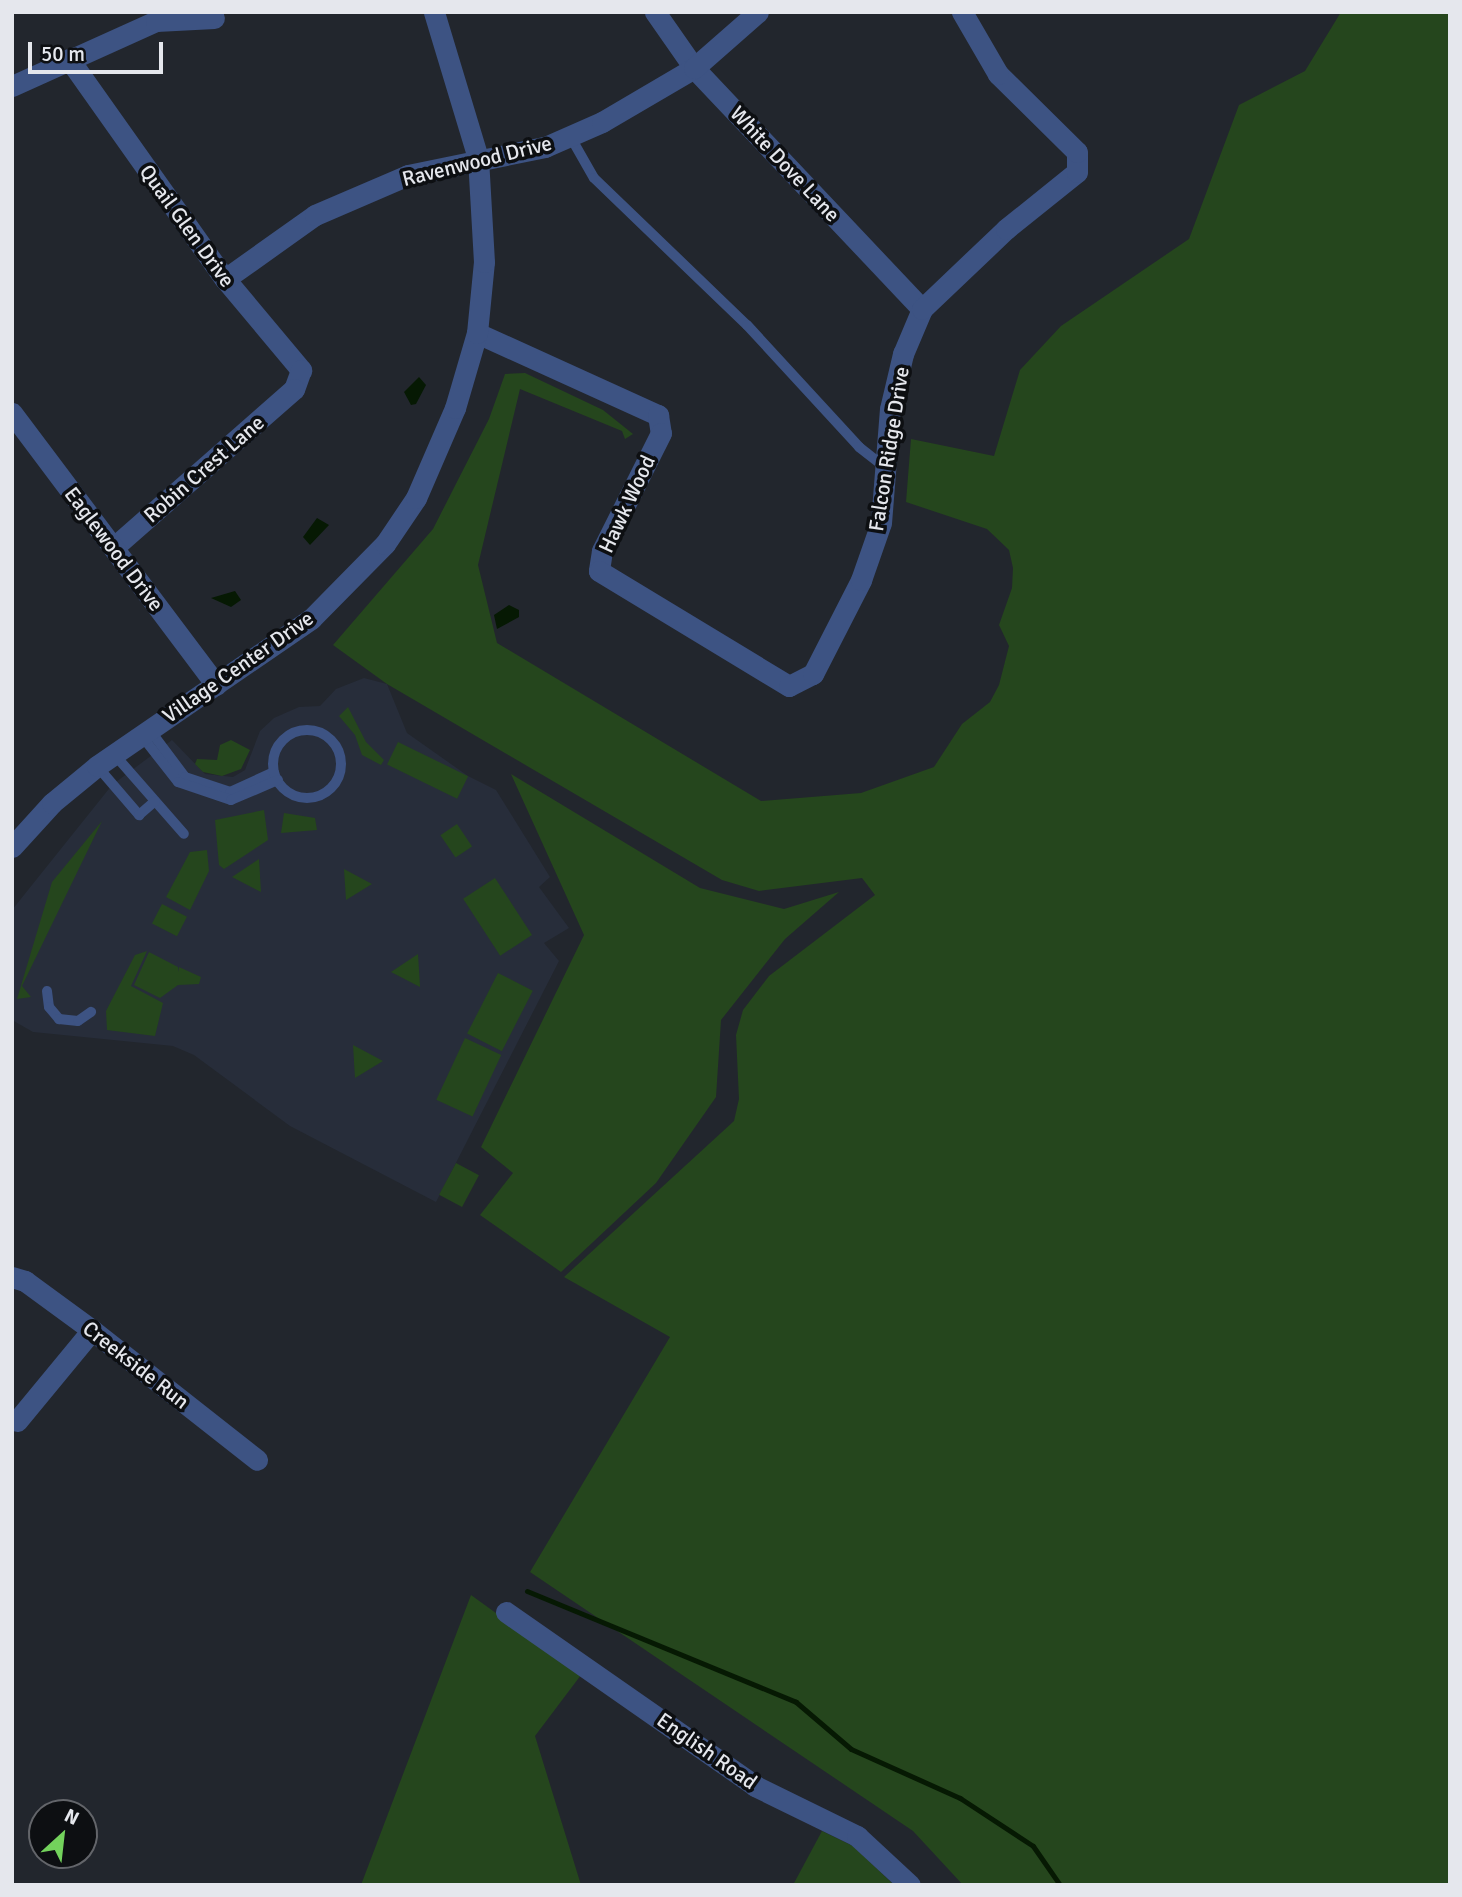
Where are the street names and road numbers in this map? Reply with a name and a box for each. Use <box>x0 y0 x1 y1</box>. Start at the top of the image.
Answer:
street label: White Dove Lane <box>725 101 845 227</box>
street label: Ravenwood Drive <box>400 130 554 192</box>
street label: Quail Glen Drive <box>134 160 240 292</box>
street label: Falcon Ridge Drive <box>864 365 914 533</box>
street label: Robin Crest Lane <box>139 410 269 528</box>
street label: Hawk Wood <box>593 451 661 557</box>
street label: Eaglewood Drive <box>59 482 169 616</box>
street label: Village Center Drive <box>158 606 318 728</box>
street label: Creekside Run <box>78 1316 194 1414</box>
street label: English Road <box>652 1707 762 1795</box>

